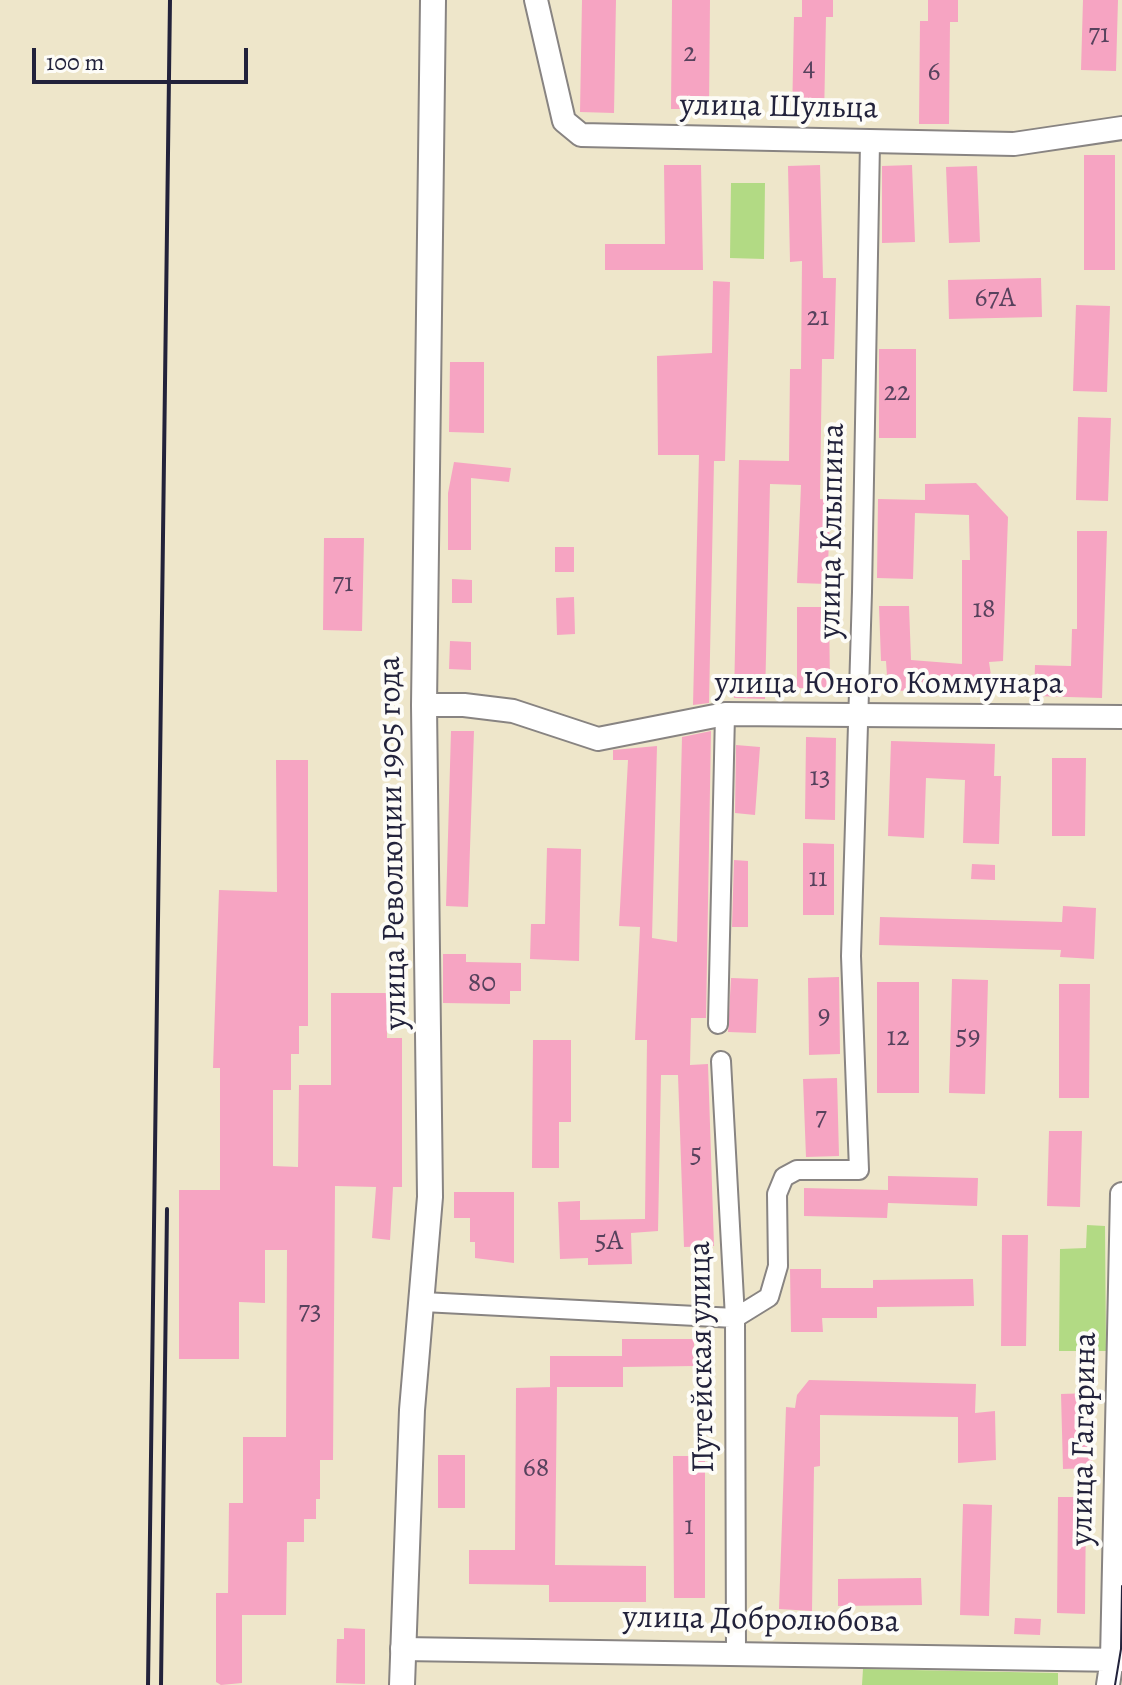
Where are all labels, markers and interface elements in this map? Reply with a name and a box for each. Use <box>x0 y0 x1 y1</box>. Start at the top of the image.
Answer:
house number: 71 <box>1088 18 1110 52</box>
scale bar <box>36 32 252 82</box>
house number: 2 <box>683 37 697 71</box>
text: 100 m <box>46 46 105 78</box>
house number: 4 <box>803 51 815 85</box>
house number: 6 <box>928 56 940 90</box>
street label: улица Шульца <box>680 87 878 129</box>
house number: 67А <box>974 282 1016 316</box>
house number: 21 <box>807 301 829 335</box>
house number: 22 <box>884 376 910 410</box>
street label: улица Клыпина <box>812 423 854 639</box>
house number: 71 <box>332 567 354 601</box>
house number: 18 <box>972 593 996 627</box>
street label: улица Революции 1905 года <box>372 656 416 1030</box>
street label: улица Юного Коммунара <box>715 666 1063 704</box>
house number: 13 <box>809 761 831 795</box>
house number: 11 <box>808 862 828 896</box>
house number: 80 <box>468 967 496 1001</box>
house number: 9 <box>818 999 830 1033</box>
house number: 59 <box>956 1020 980 1054</box>
house number: 12 <box>887 1021 909 1055</box>
house number: 7 <box>815 1101 827 1135</box>
house number: 5 <box>690 1138 702 1172</box>
house number: 5А <box>595 1225 623 1259</box>
street label: Путейская улица <box>682 1241 724 1473</box>
house number: 73 <box>298 1295 322 1329</box>
street label: улица Гагарина <box>1064 1332 1106 1546</box>
house number: 68 <box>523 1452 549 1486</box>
house number: 1 <box>684 1510 694 1544</box>
street label: улица Добролюбова <box>622 1599 900 1643</box>

